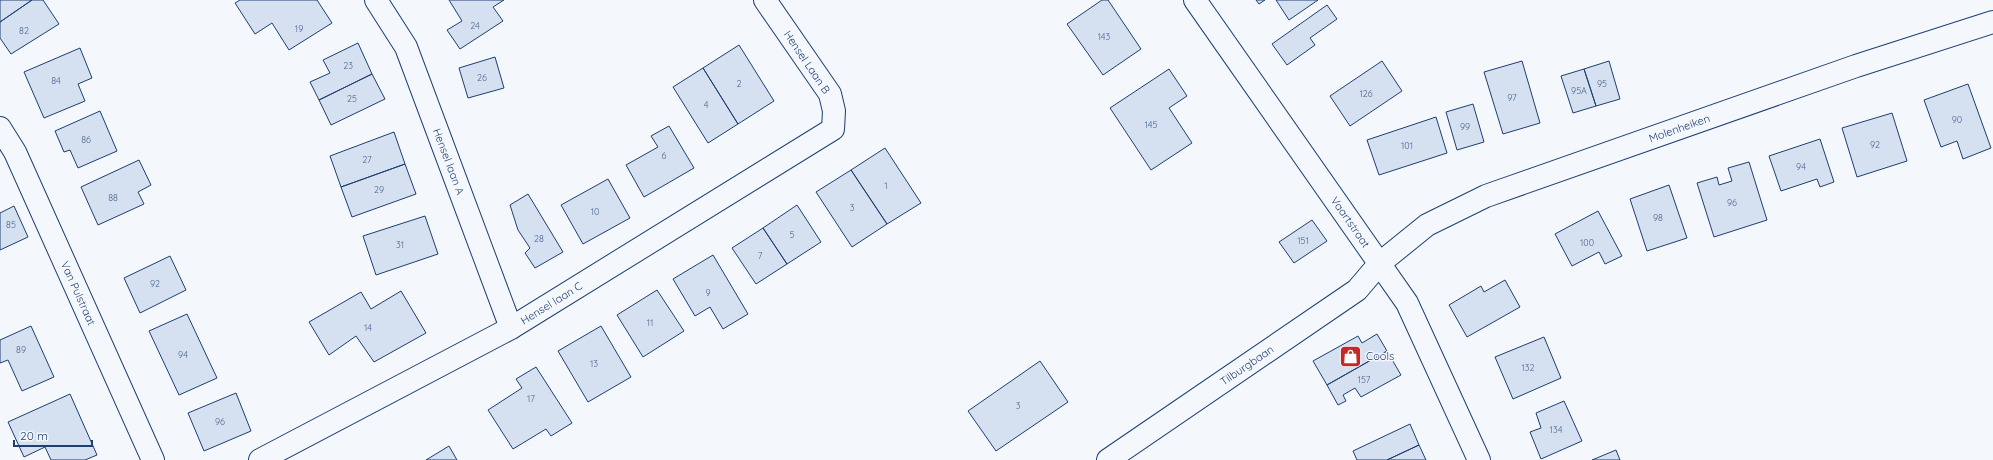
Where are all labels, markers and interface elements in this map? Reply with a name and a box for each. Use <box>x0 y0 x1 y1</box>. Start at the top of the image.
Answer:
house number: 24 <box>470 20 480 31</box>
house number: 19 <box>295 23 303 34</box>
house number: 82 <box>19 25 29 36</box>
street label: Hensel Laan B <box>781 28 833 96</box>
house number: 143 <box>1098 31 1111 42</box>
house number: 23 <box>343 60 353 71</box>
house number: 26 <box>477 72 487 83</box>
house number: 84 <box>51 75 61 86</box>
house number: 2 <box>737 78 742 89</box>
house number: 95 <box>1597 78 1607 89</box>
house number: 95A <box>1571 85 1587 96</box>
house number: 126 <box>1359 88 1373 99</box>
house number: 97 <box>1507 92 1517 103</box>
house number: 25 <box>347 93 357 104</box>
house number: 4 <box>704 99 709 110</box>
street label: Molenheiken <box>1647 111 1712 145</box>
house number: 90 <box>1952 114 1962 125</box>
house number: 145 <box>1145 119 1158 130</box>
house number: 99 <box>1460 121 1470 132</box>
street label: Hensel laan A <box>430 126 468 197</box>
house number: 86 <box>81 134 91 145</box>
house number: 92 <box>1870 139 1880 150</box>
house number: 101 <box>1401 140 1413 151</box>
house number: 6 <box>662 150 667 161</box>
house number: 27 <box>362 154 372 165</box>
house number: 94 <box>1796 161 1806 172</box>
house number: 1 <box>884 180 888 191</box>
house number: 29 <box>374 184 384 195</box>
house number: 88 <box>108 192 118 203</box>
street label: Vaartstraat <box>1328 194 1373 250</box>
house number: 96 <box>1727 197 1737 208</box>
house number: 3 <box>850 202 855 213</box>
house number: 10 <box>591 206 599 217</box>
house number: 98 <box>1653 212 1663 223</box>
house number: 85 <box>6 219 16 230</box>
house number: 5 <box>790 229 795 240</box>
house number: 28 <box>534 233 544 244</box>
house number: 151 <box>1297 235 1309 246</box>
house number: 100 <box>1580 237 1594 248</box>
house number: 31 <box>396 239 404 250</box>
house number: 7 <box>758 250 763 261</box>
street label: Van Pulstraat <box>58 259 99 328</box>
house number: 92 <box>150 278 160 289</box>
street label: Hensel laan C <box>518 279 585 327</box>
house number: 9 <box>705 287 711 298</box>
house number: 11 <box>647 317 653 328</box>
house number: 14 <box>364 322 372 333</box>
street label: Tilburgbaan <box>1217 342 1276 389</box>
shop icon: Cools <box>1337 343 1363 369</box>
house number: 89 <box>16 344 26 355</box>
house number: 94 <box>178 349 188 360</box>
place label: Cools <box>1366 349 1394 363</box>
house number: 13 <box>590 358 598 369</box>
house number: 132 <box>1521 362 1535 373</box>
house number: 157 <box>1358 374 1371 385</box>
house number: 17 <box>527 393 535 404</box>
house number: 3 <box>1016 400 1021 411</box>
house number: 96 <box>215 416 225 427</box>
scale bar <box>14 422 92 448</box>
house number: 134 <box>1550 424 1563 435</box>
text: 20 m <box>20 428 48 443</box>

